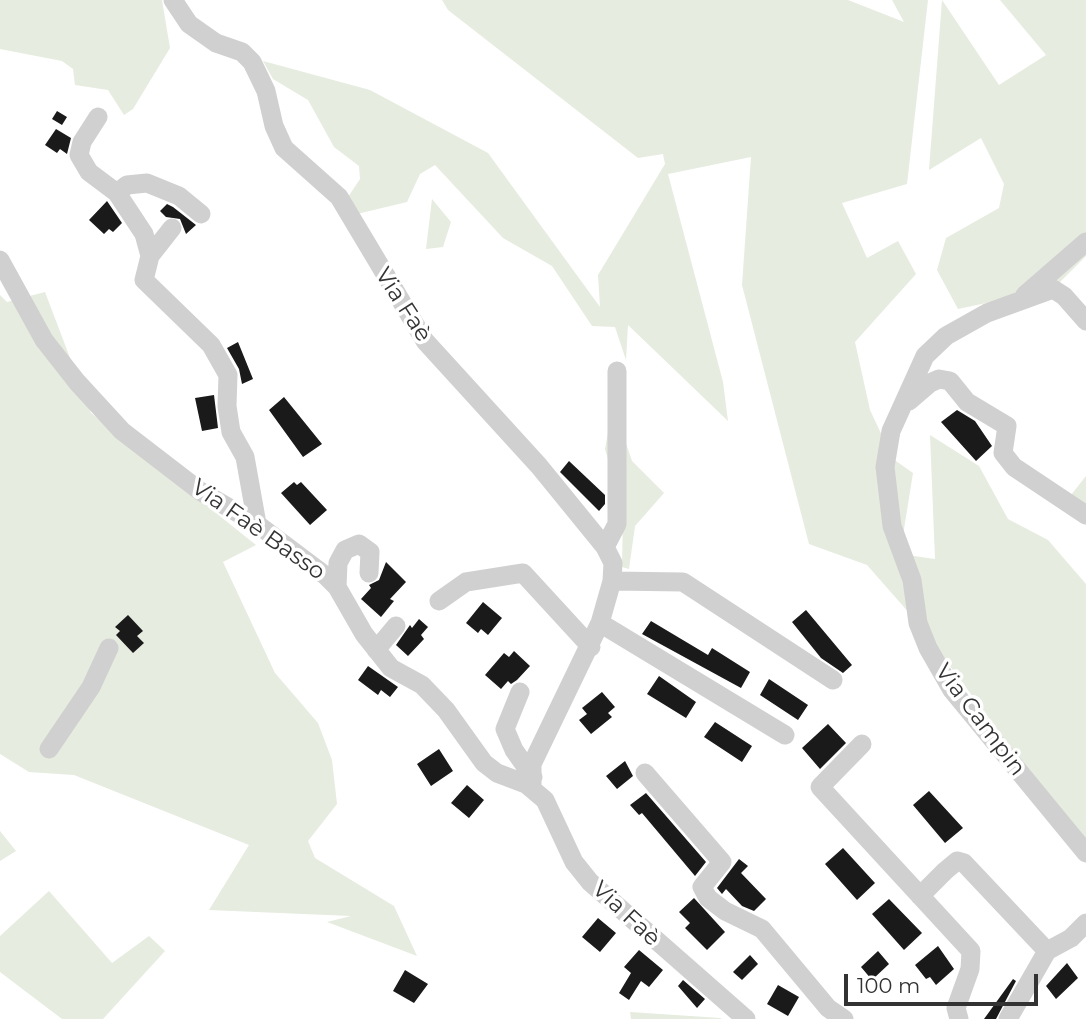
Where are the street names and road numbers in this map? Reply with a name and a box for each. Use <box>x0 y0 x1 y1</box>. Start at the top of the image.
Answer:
street label: Via Faè <box>369 263 437 347</box>
street label: Via Faè Basso <box>186 474 330 586</box>
street label: Via Campin <box>929 659 1031 781</box>
street label: Via Faè <box>586 876 666 952</box>

